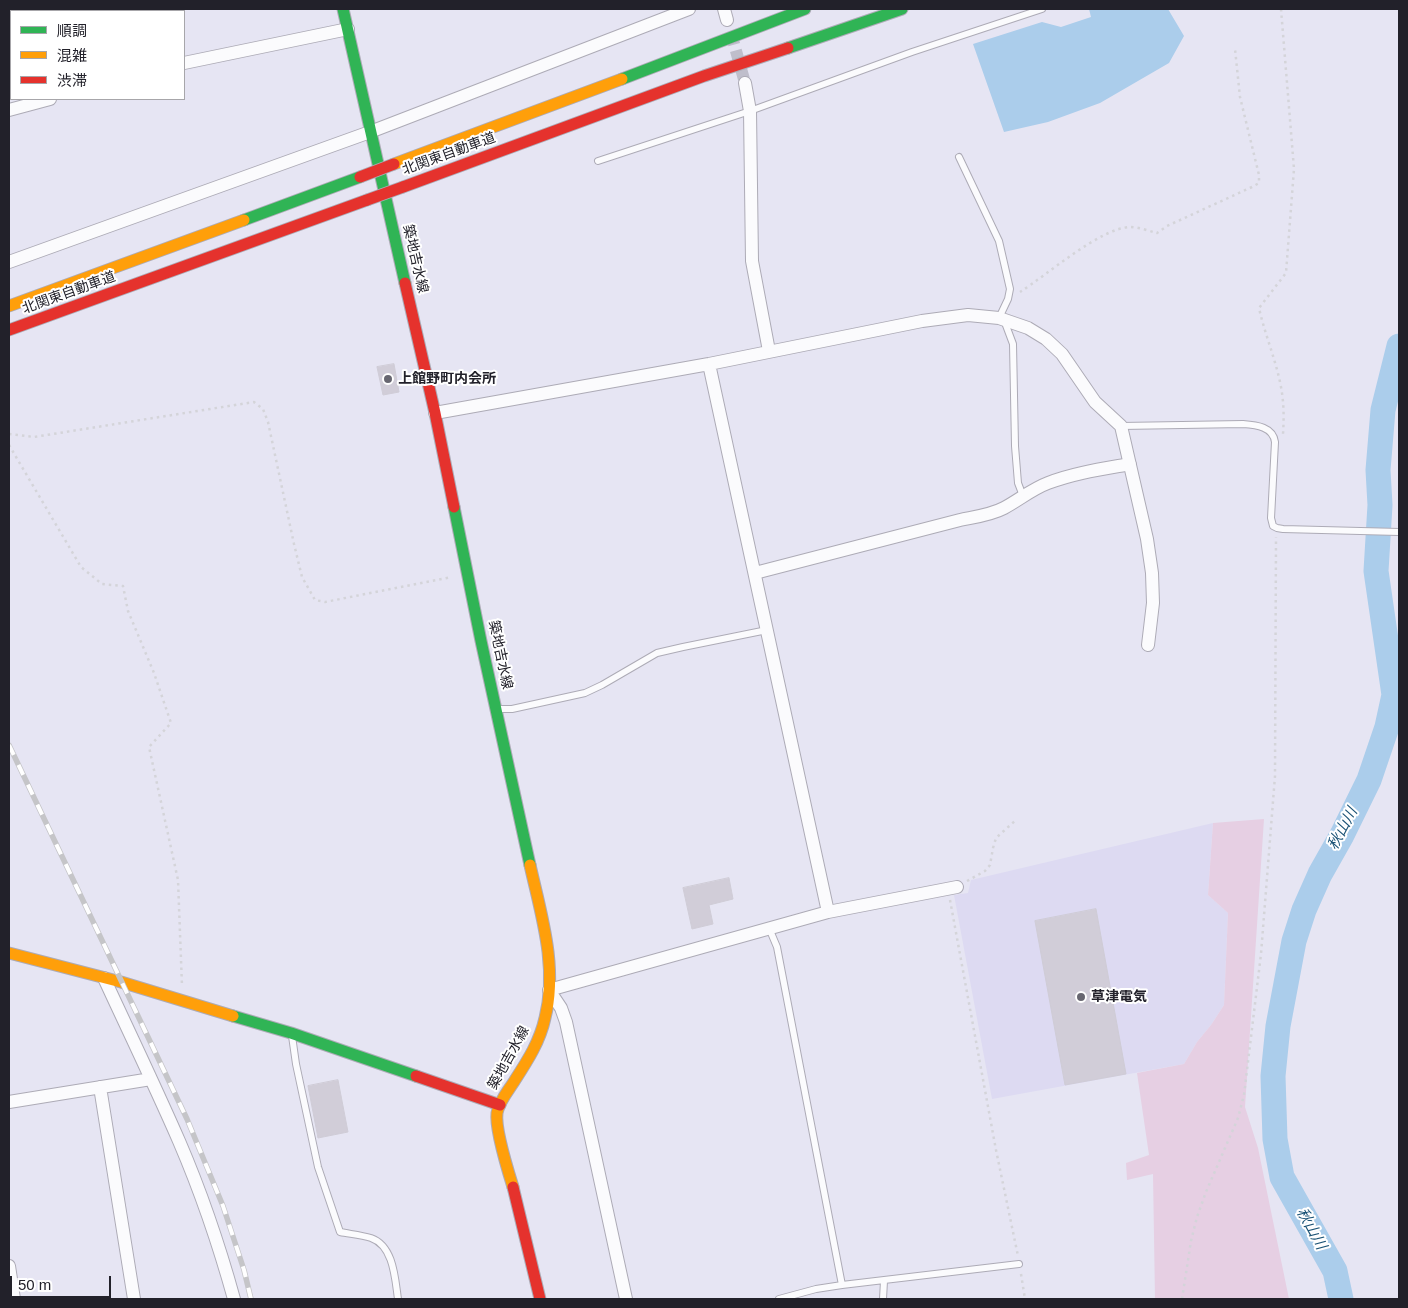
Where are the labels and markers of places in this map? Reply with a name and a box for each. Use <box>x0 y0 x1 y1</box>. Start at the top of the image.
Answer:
place label: 上館野町内会所 <box>398 371 496 387</box>
marker: 上館野町内会所 <box>382 373 394 385</box>
place label: 草津電気 <box>1091 989 1147 1005</box>
marker: 草津電気 <box>1075 991 1087 1003</box>

